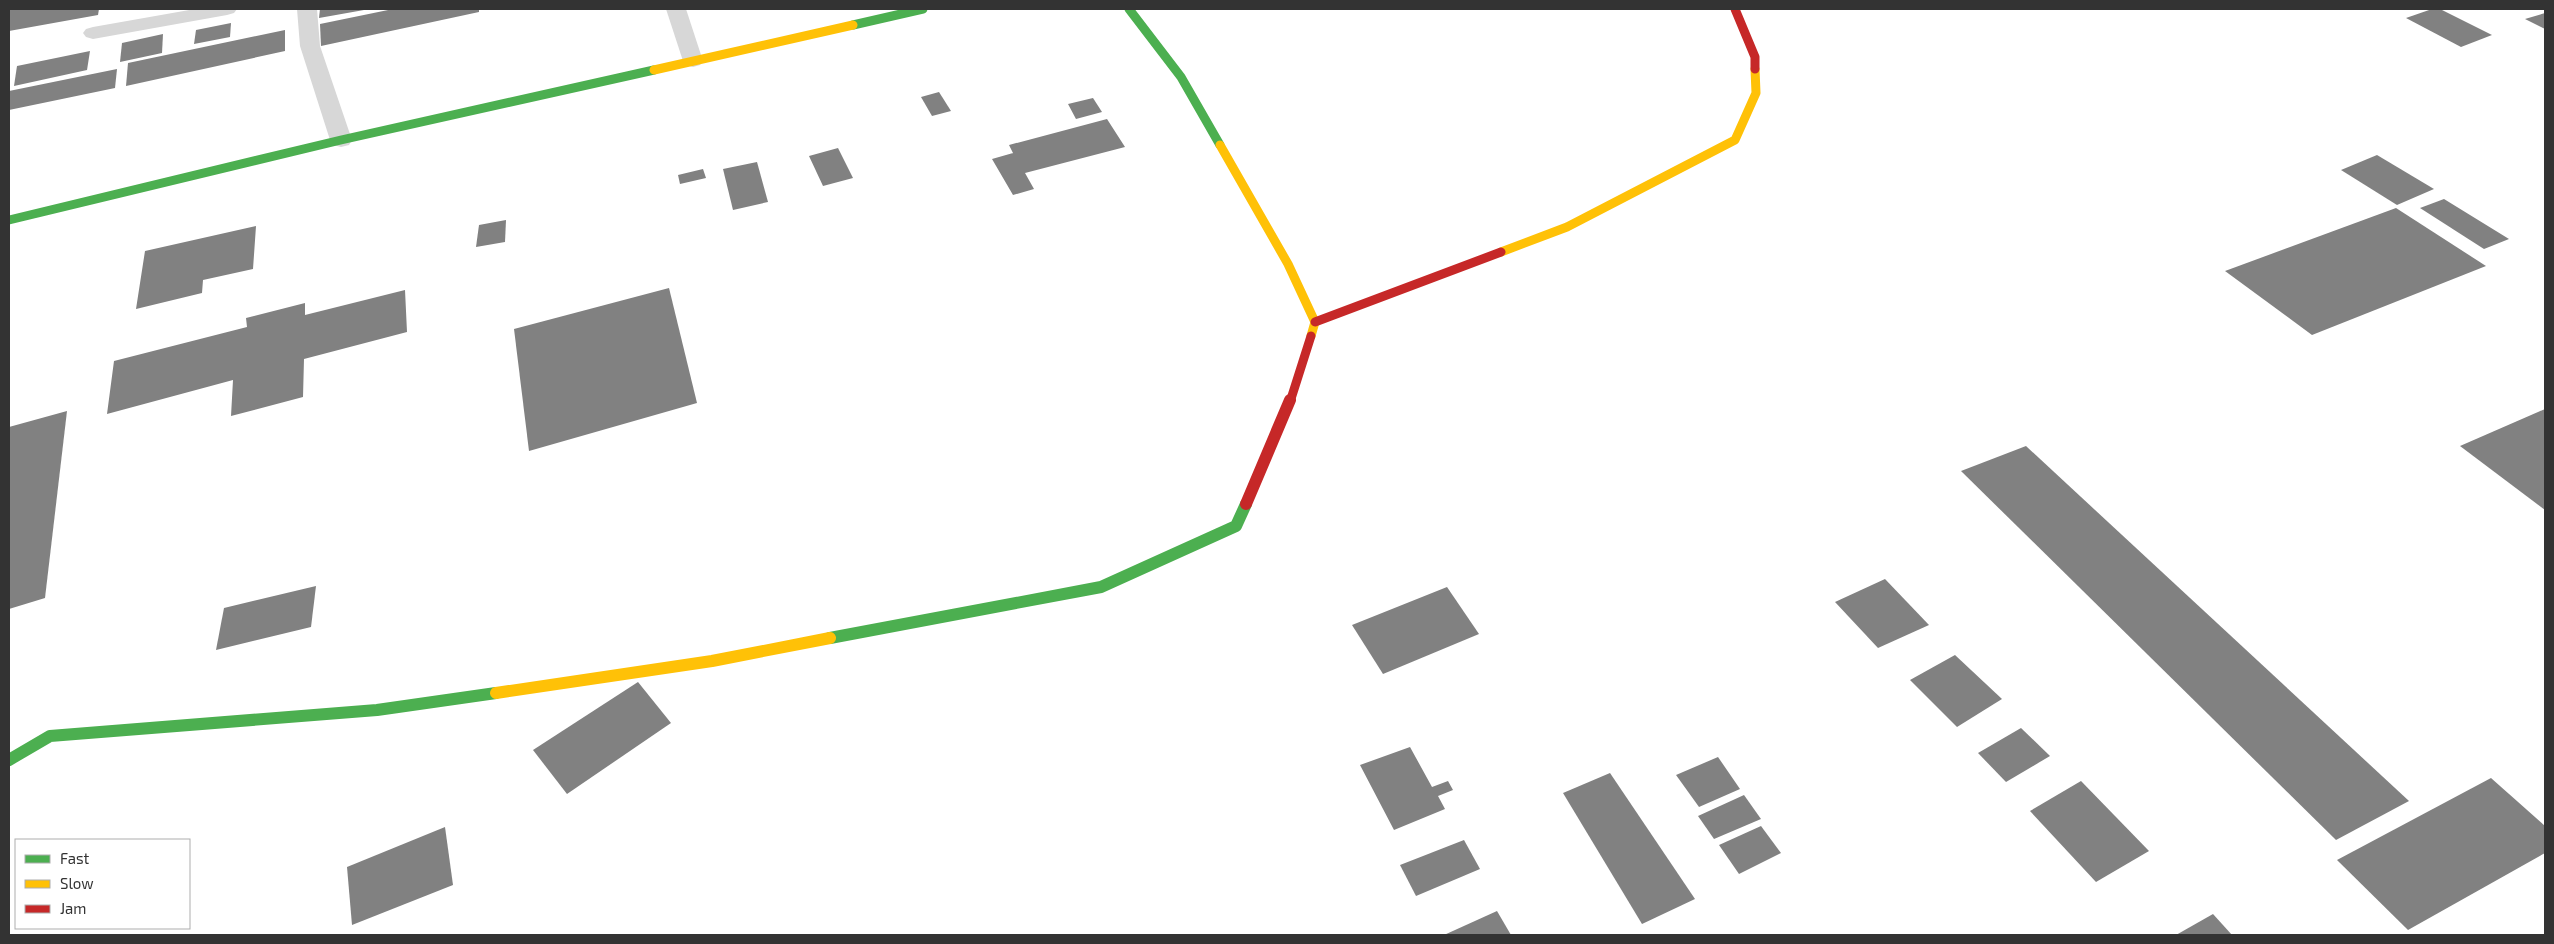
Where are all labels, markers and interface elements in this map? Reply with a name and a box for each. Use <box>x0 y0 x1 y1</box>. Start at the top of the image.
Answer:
legend <box>15 839 190 929</box>
text: Fast <box>60 849 90 867</box>
text: Slow <box>60 874 94 892</box>
text: Jam <box>60 899 86 917</box>

